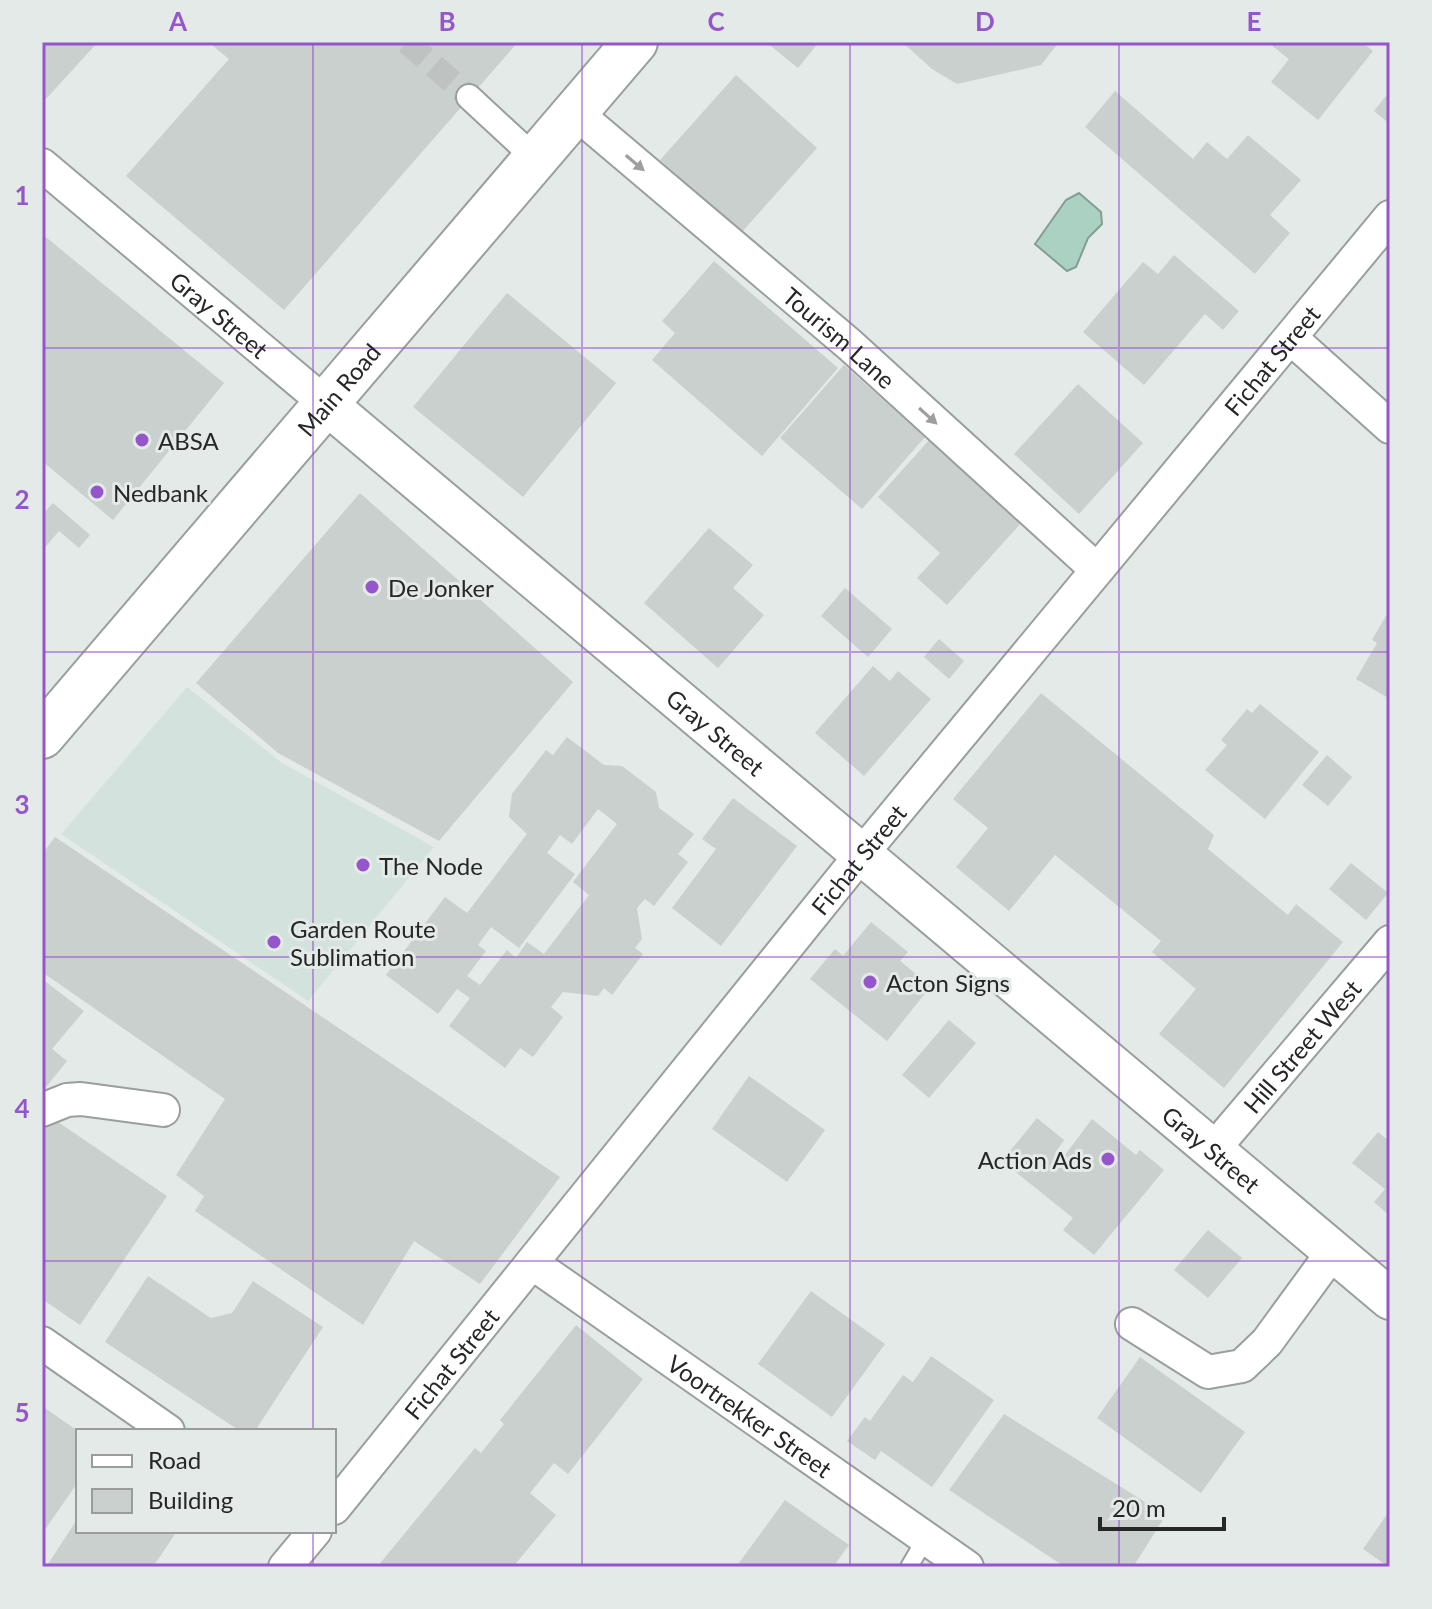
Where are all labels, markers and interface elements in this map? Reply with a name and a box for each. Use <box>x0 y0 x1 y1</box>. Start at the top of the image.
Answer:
text: A <box>168 5 188 37</box>
text: B <box>438 5 456 37</box>
text: C <box>707 5 725 37</box>
text: D <box>975 5 995 37</box>
text: E <box>1247 5 1261 37</box>
one-way arrow <box>625 154 645 171</box>
text: 1 <box>14 179 30 211</box>
street label: Gray Street <box>165 265 275 364</box>
street label: Tourism Lane <box>777 280 902 394</box>
street label: Fichat Street <box>1217 299 1325 421</box>
street label: Main Road <box>291 337 386 441</box>
one-way arrow <box>919 407 938 425</box>
place label: ABSA <box>158 426 219 455</box>
marker: ABSA <box>133 431 151 449</box>
place label: Nedbank <box>113 478 209 507</box>
text: 2 <box>14 483 30 515</box>
marker: Nedbank <box>88 483 106 501</box>
place label: De Jonker <box>388 573 494 602</box>
marker: De Jonker <box>363 578 381 596</box>
street label: Gray Street <box>661 682 771 781</box>
text: 3 <box>14 788 30 820</box>
street label: Fichat Street <box>804 798 912 920</box>
place label: The Node <box>379 851 483 880</box>
marker: The Node <box>354 856 372 874</box>
place label: Garden Route Sublimation <box>290 914 436 971</box>
marker: Garden Route Sublimation <box>265 933 283 951</box>
place label: Acton Signs <box>886 968 1010 997</box>
marker: Acton Signs <box>861 973 879 991</box>
street label: Hill Street West <box>1237 973 1366 1118</box>
text: 4 <box>14 1092 30 1124</box>
street label: Gray Street <box>1157 1100 1267 1198</box>
place label: Action Ads <box>978 1145 1092 1174</box>
marker: Action Ads <box>1099 1150 1117 1168</box>
street label: Fichat Street <box>397 1302 504 1424</box>
street label: Voortrekker Street <box>662 1348 838 1483</box>
text: 5 <box>14 1396 30 1428</box>
legend <box>76 1429 336 1533</box>
text: Road <box>148 1445 201 1474</box>
scale bar <box>1100 1481 1224 1531</box>
text: Building <box>148 1485 233 1514</box>
text: 20 m <box>1112 1493 1166 1522</box>

